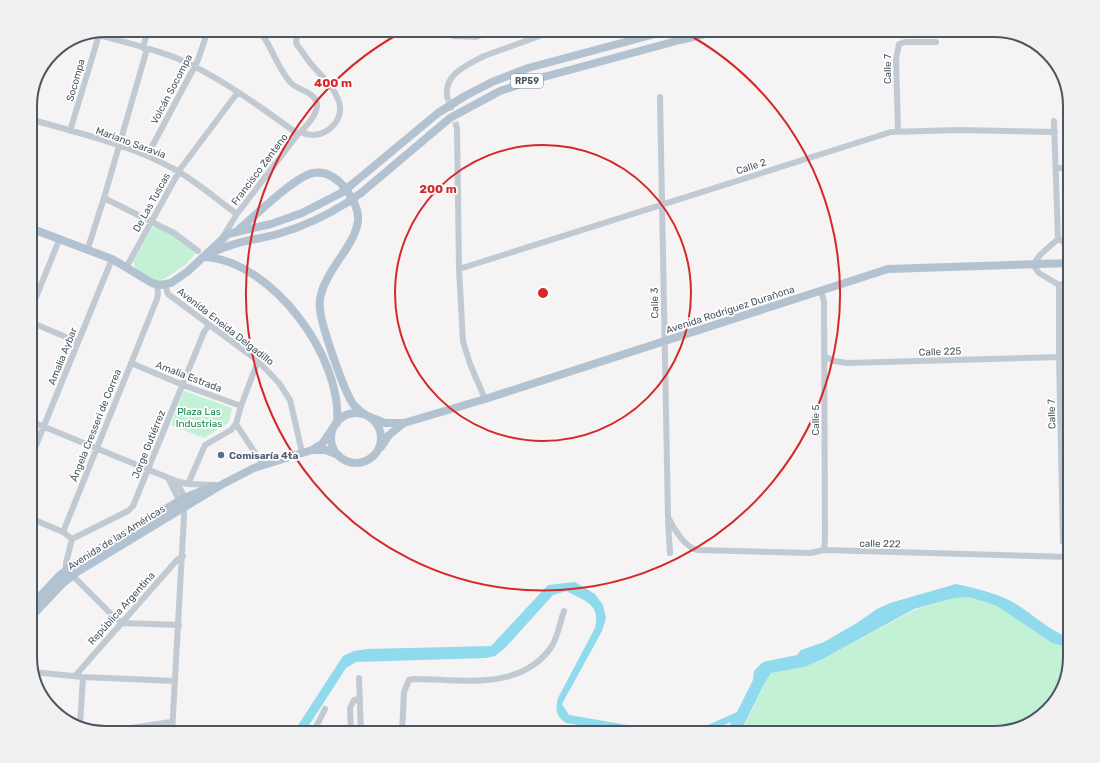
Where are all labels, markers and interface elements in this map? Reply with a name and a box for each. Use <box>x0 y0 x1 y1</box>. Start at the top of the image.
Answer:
street label: Volcán Socompa <box>148 53 195 126</box>
street label: Calle 7 <box>882 54 894 84</box>
street label: Socompa <box>64 58 88 103</box>
road number: RP59 <box>511 74 543 88</box>
text: 400 m <box>314 76 352 90</box>
street label: Mariano Saravia <box>94 125 167 161</box>
street label: Francisco Zenteno <box>229 131 291 208</box>
street label: Calle 2 <box>735 156 768 177</box>
street label: De Las Tuscas <box>131 171 173 234</box>
text: 200 m <box>419 182 457 196</box>
street label: Avenida Rodríguez Durañona <box>664 283 796 336</box>
street label: Avenida Eneida Delgadillo <box>175 285 276 368</box>
centre of rings <box>536 286 550 300</box>
street label: Calle 3 <box>649 287 661 319</box>
street label: Amalia Aybar <box>46 326 80 387</box>
street label: Calle 225 <box>918 345 962 359</box>
street label: Amalia Estrada <box>154 359 223 395</box>
street label: Ángela Cresseri de Correa <box>68 367 124 483</box>
street label: Calle 7 <box>1045 399 1059 429</box>
street label: Calle 5 <box>810 404 822 436</box>
park label: Plaza Las Industrias <box>176 406 222 430</box>
street label: Jorge Gutiérrez <box>130 408 168 480</box>
marker: Comisaría 4ta <box>216 450 226 460</box>
place label: Comisaría 4ta <box>229 450 299 462</box>
street label: Avenida de las Américas <box>66 503 167 573</box>
street label: calle 222 <box>859 538 901 550</box>
street label: República Argentina <box>86 570 158 648</box>

